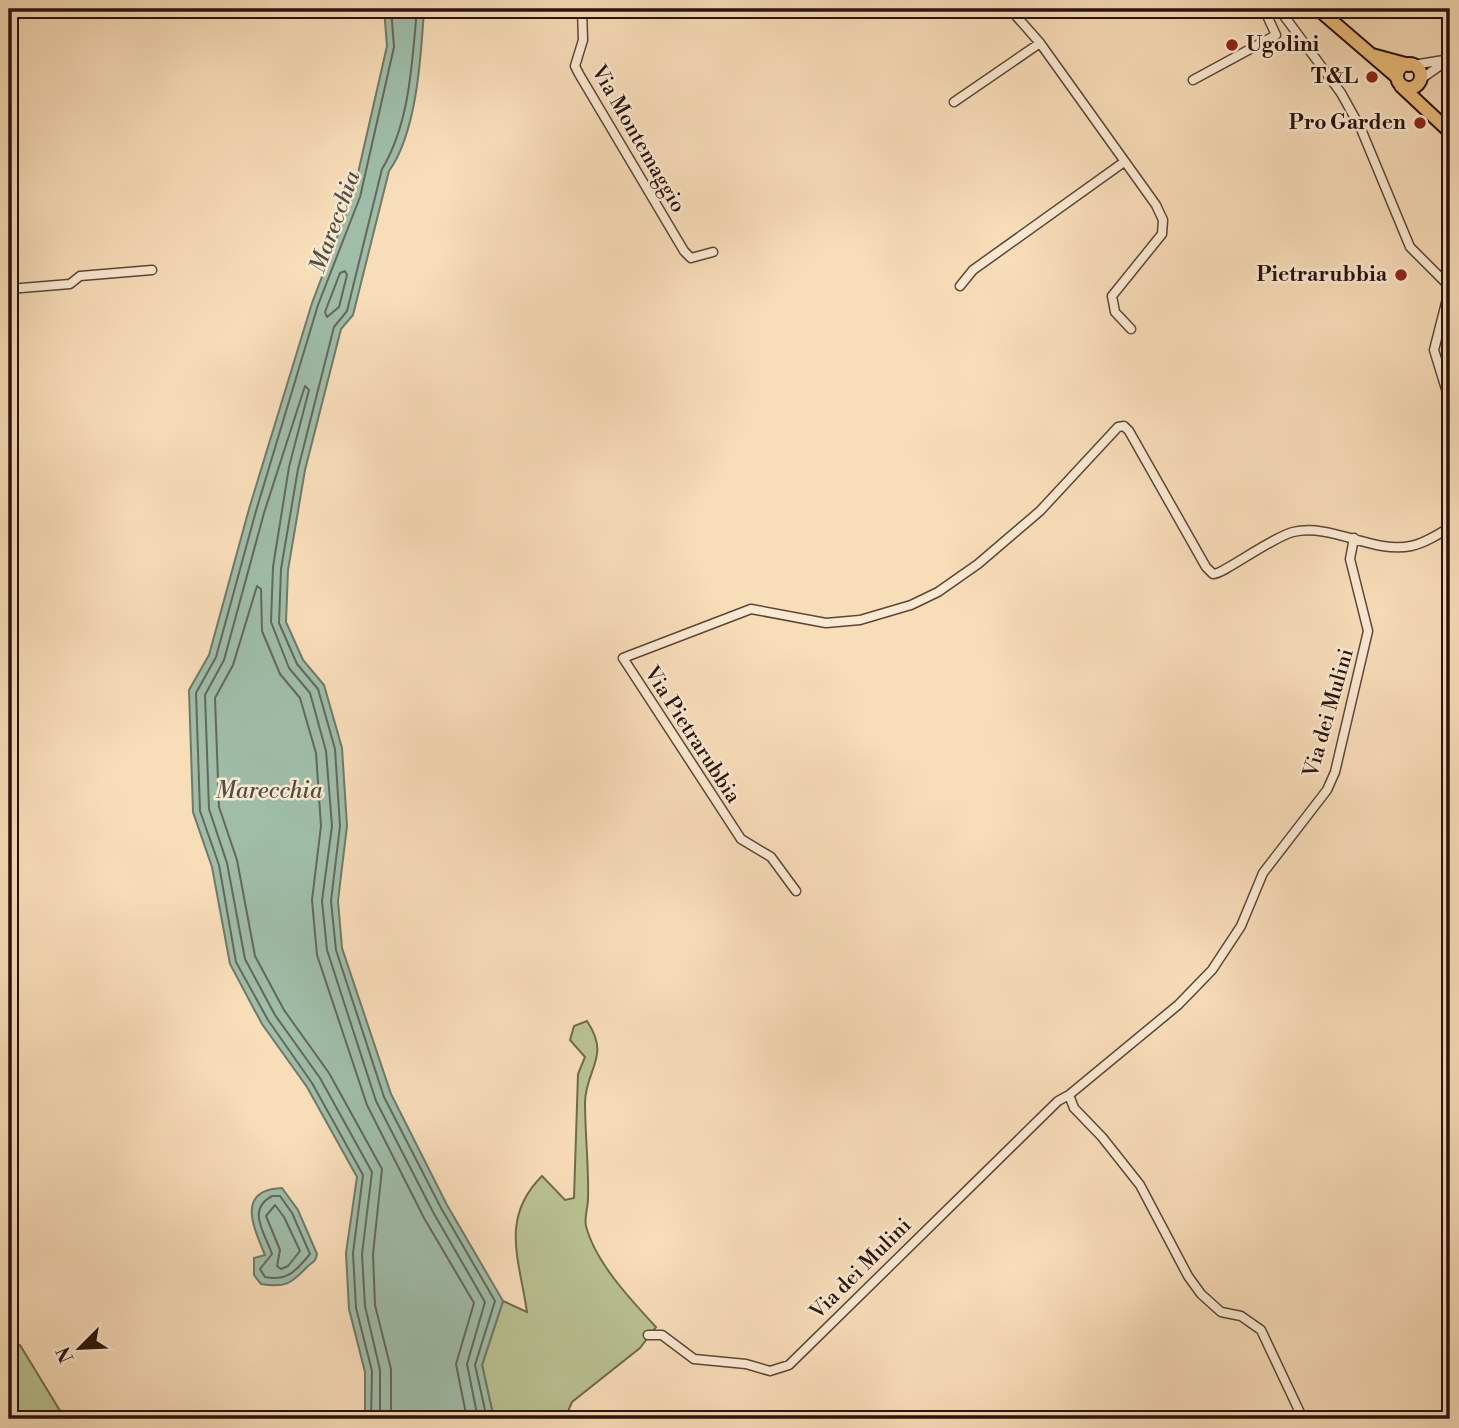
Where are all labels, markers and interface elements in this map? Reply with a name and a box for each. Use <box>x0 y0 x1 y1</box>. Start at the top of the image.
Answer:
place label: Ugolini <box>1246 32 1320 58</box>
marker: Ugolini <box>1224 37 1240 53</box>
street label: Via Montemaggio <box>585 60 691 217</box>
place label: T&L <box>1311 64 1358 90</box>
marker: T&L <box>1364 69 1380 85</box>
place label: Pro Garden <box>1289 110 1406 136</box>
marker: Pro Garden <box>1412 115 1428 131</box>
water label: Marecchia <box>304 167 367 277</box>
place label: Pietrarubbia <box>1257 262 1388 288</box>
marker: Pietrarubbia <box>1393 267 1409 283</box>
street label: Via dei Mulini <box>1298 646 1360 781</box>
street label: Via Pietrarubbia <box>638 661 746 809</box>
water label: Marecchia <box>216 777 323 805</box>
street label: Via dei Mulini <box>804 1213 917 1326</box>
north arrow <box>46 1312 116 1382</box>
text: N <box>51 1343 79 1366</box>

